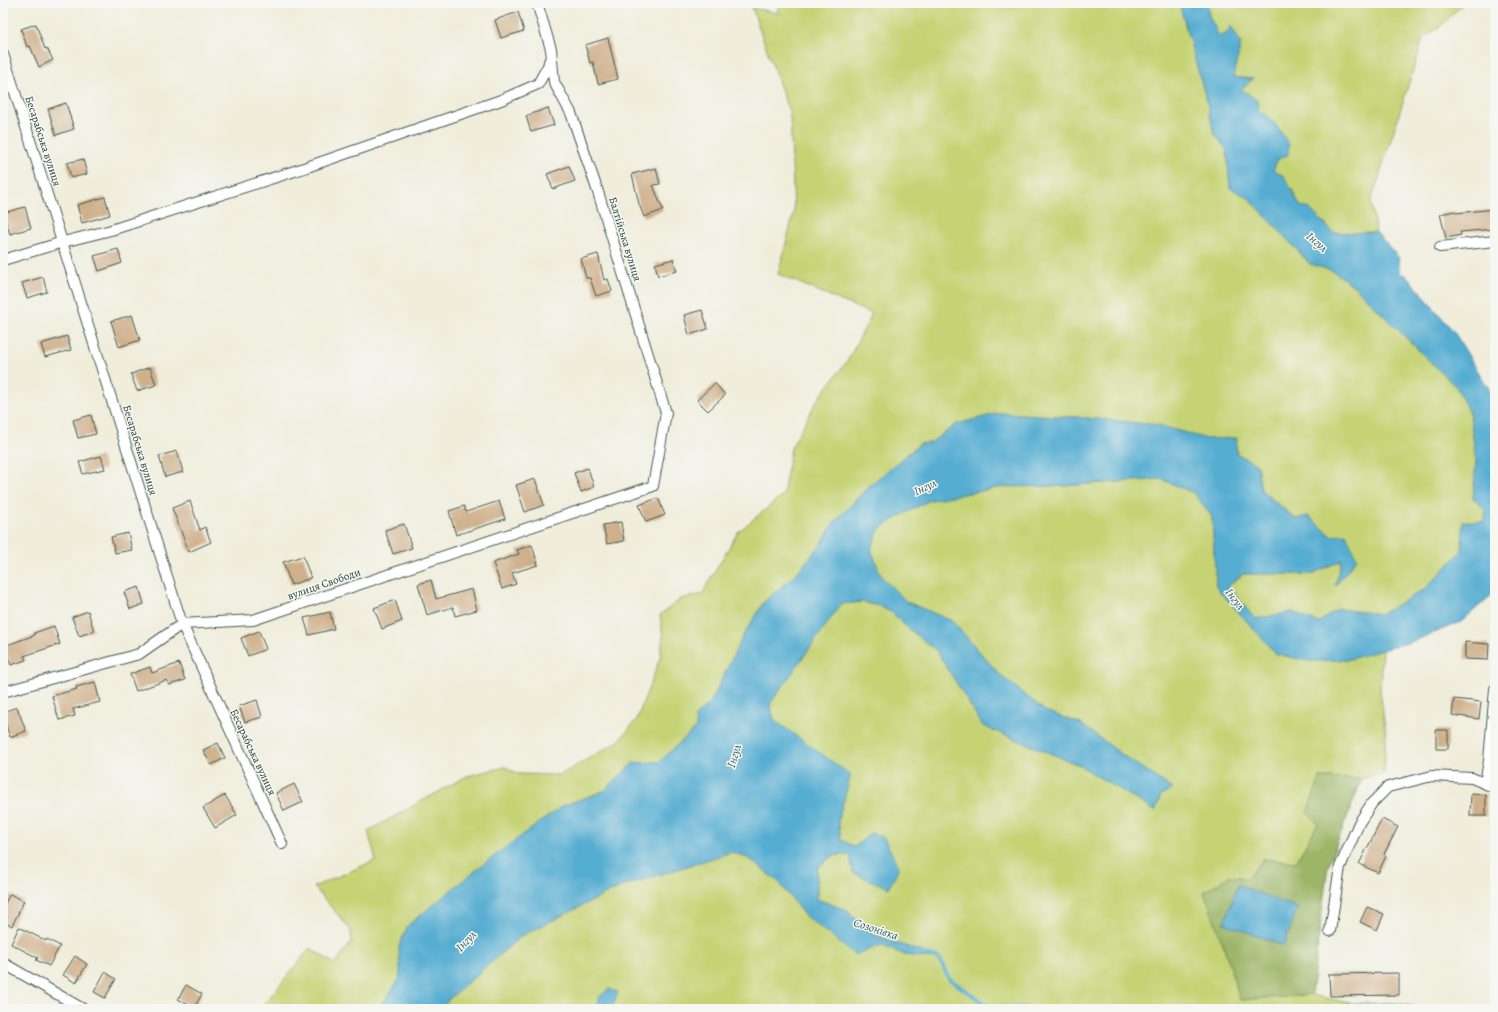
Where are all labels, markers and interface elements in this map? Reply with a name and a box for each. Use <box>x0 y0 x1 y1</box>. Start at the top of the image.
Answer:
street label: Бесарабська вулиця <box>21 94 65 188</box>
street label: Балтійська вулиця <box>605 195 645 283</box>
water label: Інгул <box>1303 228 1331 256</box>
street label: Бесарабська вулиця <box>119 403 161 497</box>
water label: Інгул <box>911 475 939 499</box>
street label: вулиця Свободи <box>285 564 363 604</box>
water label: Інгул <box>1222 585 1249 613</box>
street label: Бесарабська вулиця <box>226 706 280 798</box>
water label: Інгул <box>723 742 745 770</box>
water label: Созонівка <box>852 914 901 944</box>
water label: Інгул <box>452 927 480 955</box>

